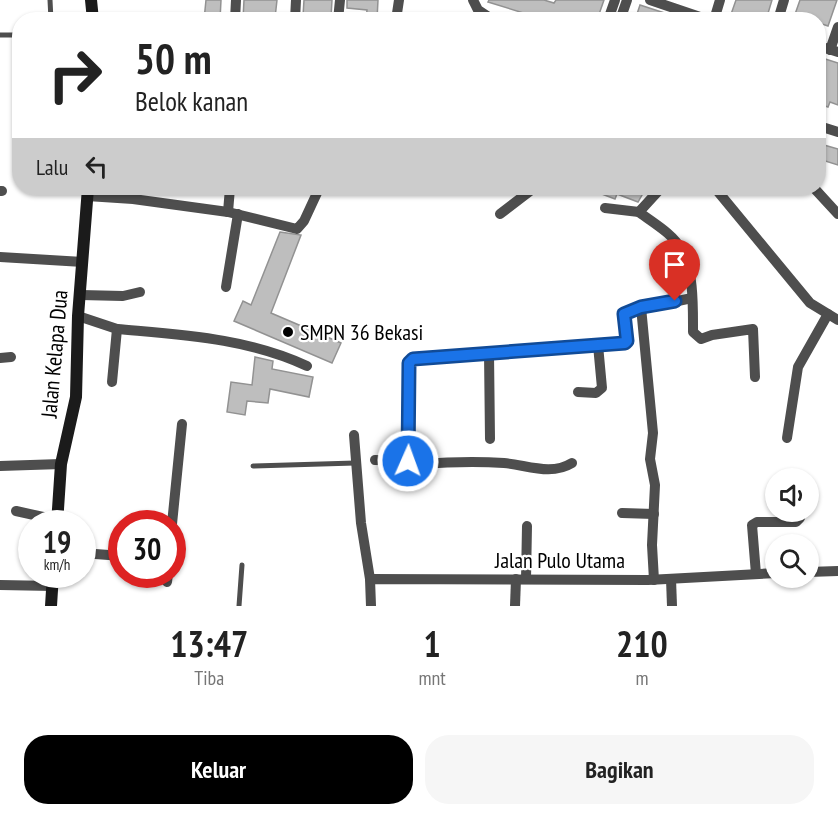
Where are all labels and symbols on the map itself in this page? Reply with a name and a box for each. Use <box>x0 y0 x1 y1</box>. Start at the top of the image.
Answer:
pin <box>649 239 700 301</box>
street label: Jalan Kelapa Dua <box>34 289 74 420</box>
place label: SMPN 36 Bekasi <box>300 318 423 346</box>
marker: SMPN 36 Bekasi <box>281 325 295 339</box>
position arrow <box>376 429 440 493</box>
speed limit sign: 30 <box>108 510 186 588</box>
street label: Jalan Pulo Utama <box>494 546 625 574</box>

